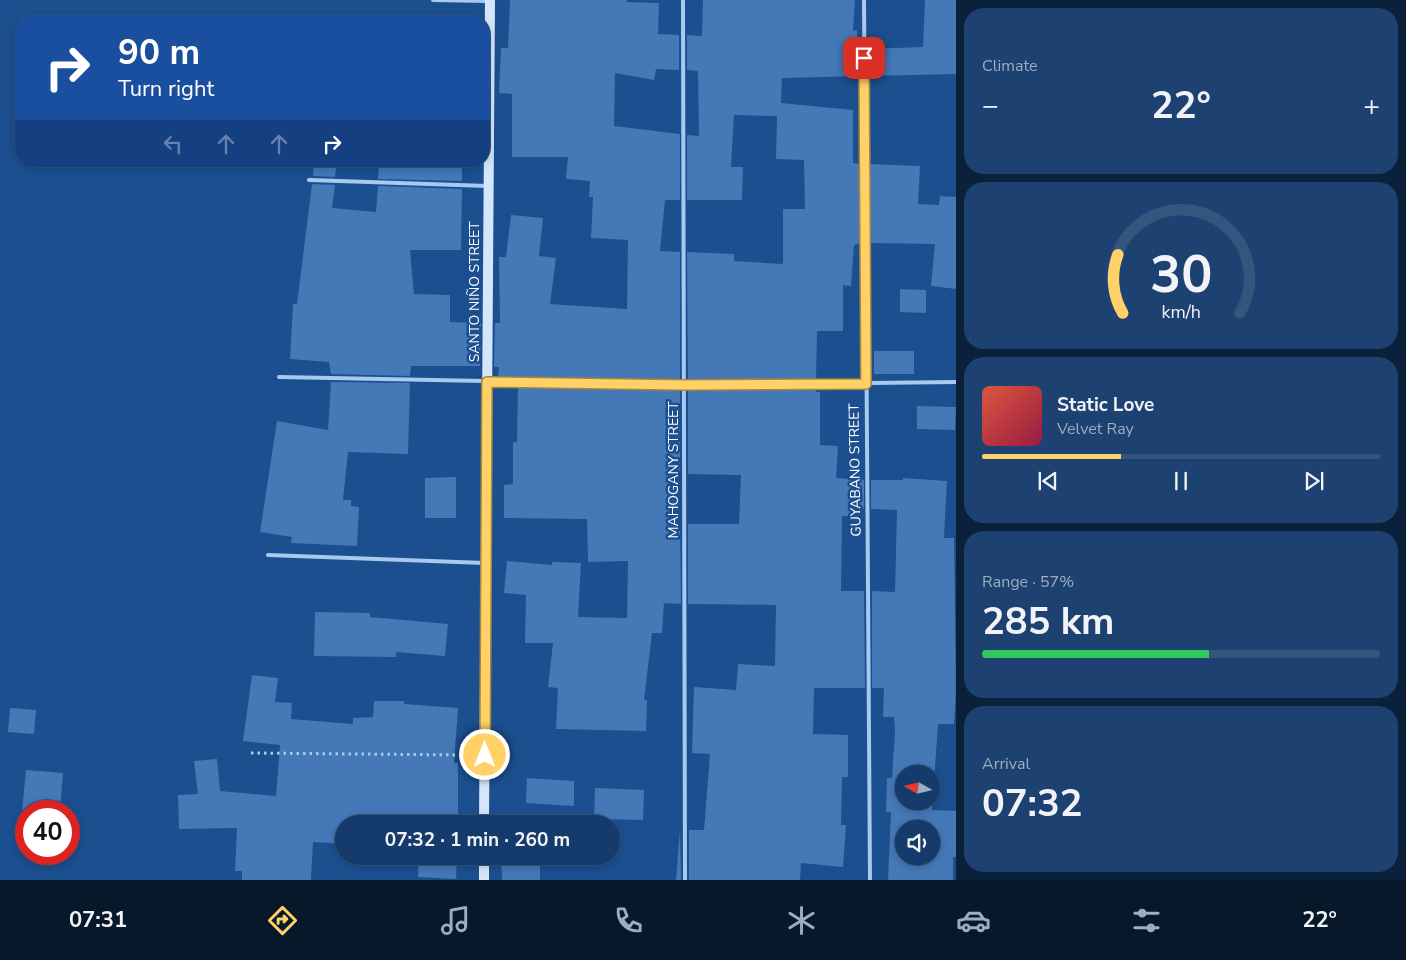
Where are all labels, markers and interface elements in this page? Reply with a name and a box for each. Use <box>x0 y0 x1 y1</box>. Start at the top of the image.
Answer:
text: 90 m <box>118 29 200 76</box>
icon: right <box>35 35 100 100</box>
pin <box>843 37 885 79</box>
icon: arrive <box>850 44 878 72</box>
text: Climate <box>982 55 1037 77</box>
text: Turn right <box>118 74 214 104</box>
text: 22° <box>1151 80 1211 131</box>
text: − <box>982 87 999 125</box>
text: + <box>1363 87 1380 125</box>
icon: left <box>159 130 187 158</box>
icon: ahead <box>212 130 240 158</box>
icon: ahead <box>265 130 293 158</box>
icon: right <box>318 130 346 158</box>
street label: SANTO NIÑO STREET <box>465 221 484 362</box>
text: 30 <box>1150 239 1212 310</box>
text: km/h <box>1161 300 1201 324</box>
text: Static Love <box>1057 392 1154 418</box>
street label: MAHOGANY STREET <box>664 401 683 539</box>
street label: GUYABANO STREET <box>844 403 866 537</box>
text: Velvet Ray <box>1057 418 1134 440</box>
icon: previous <box>1034 467 1062 495</box>
icon: pause <box>1167 467 1195 495</box>
icon: next <box>1300 467 1328 495</box>
text: Range · 57% <box>982 571 1074 593</box>
text: 285 km <box>982 596 1114 647</box>
position arrow <box>458 728 510 780</box>
text: Arrival <box>982 753 1030 775</box>
north arrow <box>895 765 940 810</box>
map controls <box>895 765 940 865</box>
text: 07:32 <box>982 778 1083 829</box>
speed limit sign: 40 <box>15 800 80 865</box>
button: sound <box>895 820 940 865</box>
text: 07:32 · 1 min · 260 m <box>385 827 570 853</box>
icon: directions <box>265 903 300 938</box>
icon: music <box>438 903 473 938</box>
icon: phone <box>611 903 646 938</box>
icon: climate <box>784 903 819 938</box>
icon: car <box>956 903 991 938</box>
icon: filters <box>1129 903 1164 938</box>
text: 07:31 <box>69 905 127 935</box>
text: 22° <box>1302 905 1337 935</box>

